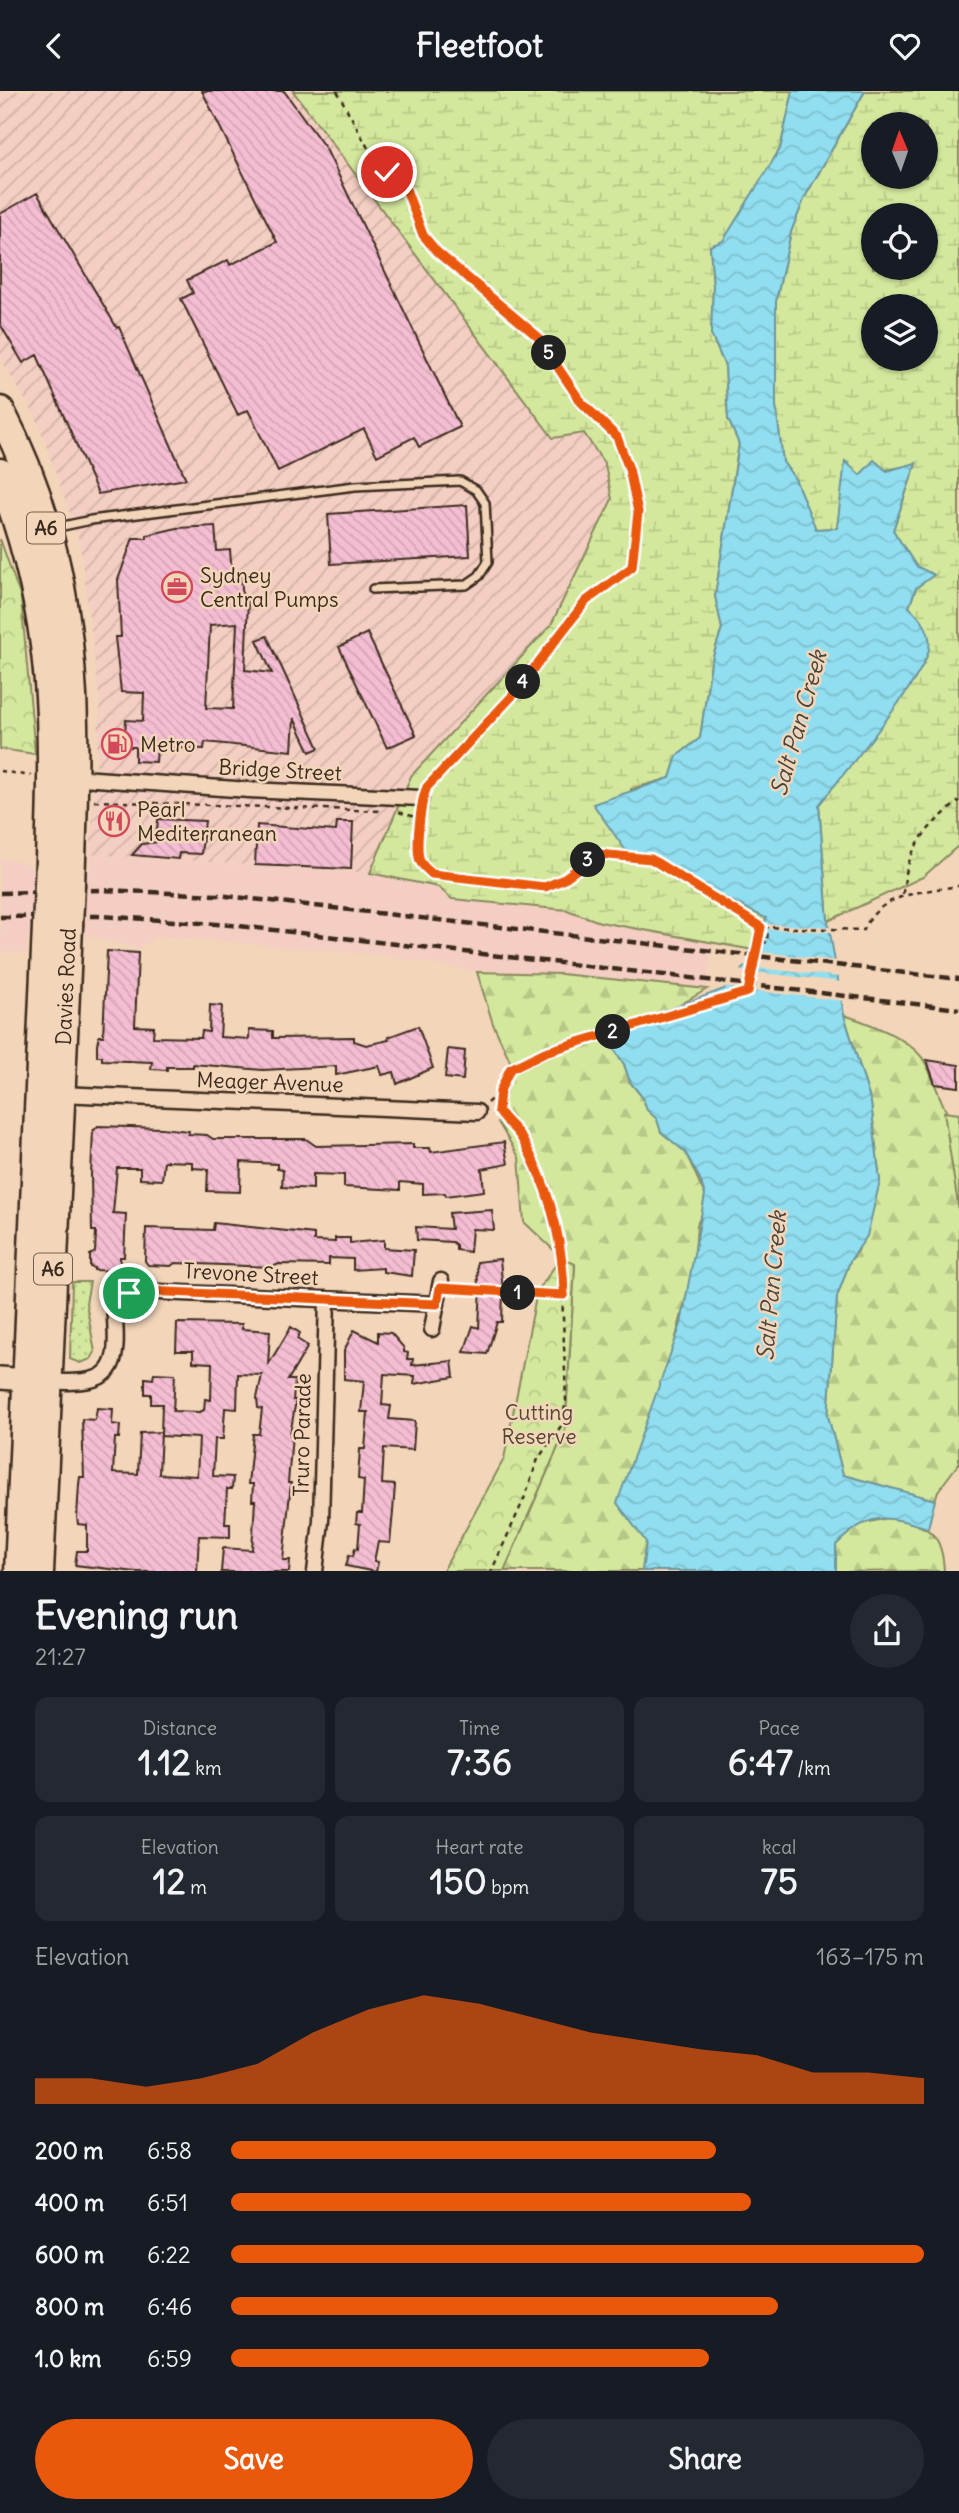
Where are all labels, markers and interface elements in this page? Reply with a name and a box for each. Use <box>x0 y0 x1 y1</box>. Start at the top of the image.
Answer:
text: Fleetfoot <box>416 25 543 66</box>
icon: back <box>35 27 73 65</box>
icon: heart <box>886 27 924 65</box>
north arrow <box>861 112 938 189</box>
map controls <box>861 112 938 371</box>
pin <box>357 142 417 202</box>
icon: check <box>368 153 406 191</box>
button: locate <box>861 203 938 280</box>
button: layers <box>861 294 938 371</box>
pin: 5 <box>532 335 566 371</box>
text: 5 <box>543 340 554 364</box>
road number: A6 <box>27 513 65 543</box>
place label: Sydney Central Pumps <box>200 562 339 613</box>
office icon: Sydney Central Pumps <box>160 570 194 604</box>
water label: Salt Pan Creek <box>763 646 833 799</box>
pin: 4 <box>505 665 540 699</box>
text: 4 <box>517 669 528 693</box>
fuel station icon: Metro <box>100 727 134 761</box>
place label: Metro <box>140 731 195 758</box>
street label: Bridge Street <box>218 753 342 787</box>
place label: Pearl Mediterranean <box>137 796 277 847</box>
restaurant icon: Pearl Mediterranean <box>97 804 131 838</box>
pin: 3 <box>570 843 606 877</box>
text: 3 <box>582 847 593 871</box>
street label: Davies Road <box>49 928 81 1046</box>
pin: 2 <box>596 1014 630 1049</box>
text: 2 <box>607 1019 618 1043</box>
street label: Meager Avenue <box>196 1066 344 1098</box>
water label: Salt Pan Creek <box>750 1209 792 1362</box>
road number: A6 <box>34 1253 72 1285</box>
street label: Trevone Street <box>183 1257 319 1291</box>
pin <box>99 1263 159 1323</box>
icon: arrive <box>110 1274 148 1312</box>
pin: 1 <box>500 1275 536 1311</box>
text: 1 <box>514 1280 521 1304</box>
street label: Truro Parade <box>287 1373 317 1497</box>
park label: Cutting Reserve <box>501 1399 577 1450</box>
text: Evening run <box>35 1592 238 1639</box>
button: share <box>850 1594 924 1668</box>
text: 21:27 <box>35 1642 86 1671</box>
text: Distance <box>143 1716 217 1740</box>
text: Time <box>459 1716 500 1740</box>
text: Pace <box>759 1716 800 1740</box>
text: 1.12 <box>138 1740 191 1784</box>
text: 7:36 <box>447 1740 512 1784</box>
text: 6:47 <box>728 1740 793 1784</box>
text: km <box>191 1756 222 1780</box>
text: /km <box>793 1756 831 1780</box>
text: Elevation <box>141 1835 219 1859</box>
text: Heart rate <box>435 1835 524 1859</box>
text: kcal <box>762 1835 796 1859</box>
text: 12 <box>153 1859 186 1903</box>
text: 150 <box>430 1859 487 1903</box>
text: 75 <box>761 1859 798 1903</box>
text: m <box>186 1875 207 1899</box>
text: bpm <box>487 1875 529 1899</box>
text: Elevation <box>35 1942 129 1971</box>
text: 163–175 m <box>816 1942 924 1971</box>
text: 200 m <box>35 2136 104 2165</box>
text: 6:58 <box>147 2136 192 2165</box>
text: 400 m <box>35 2188 104 2217</box>
text: 6:51 <box>147 2188 188 2217</box>
text: 600 m <box>35 2240 104 2269</box>
text: 6:22 <box>147 2240 191 2269</box>
text: 800 m <box>35 2292 104 2321</box>
text: 6:46 <box>147 2292 192 2321</box>
text: 1.0 km <box>35 2344 101 2373</box>
text: 6:59 <box>147 2344 192 2373</box>
button: Save <box>35 2419 473 2499</box>
button: Share <box>487 2419 924 2499</box>

